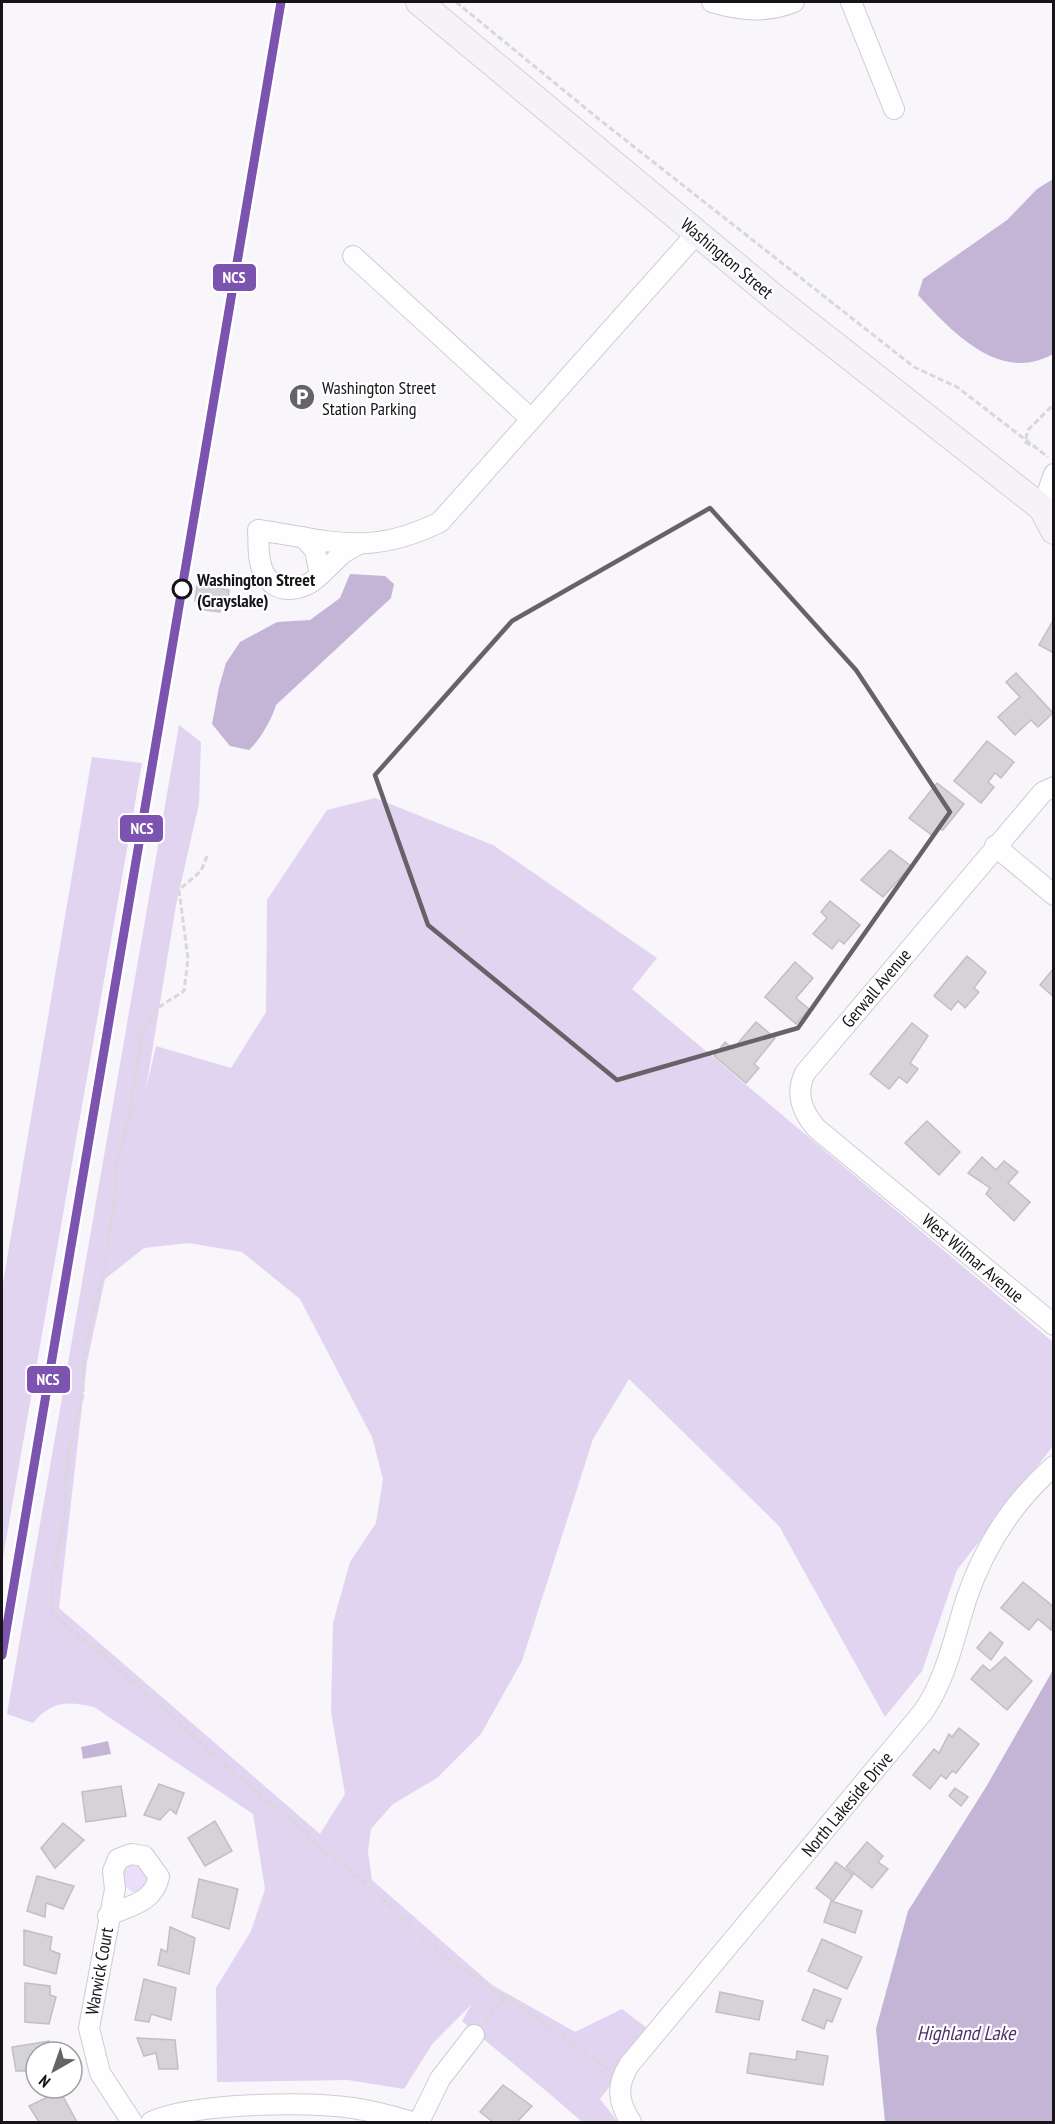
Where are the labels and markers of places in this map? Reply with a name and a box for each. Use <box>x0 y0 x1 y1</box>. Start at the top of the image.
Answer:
place label: Washington Street Station Parking <box>322 376 436 420</box>
parking icon: Washington Street Station Parking <box>287 382 317 412</box>
place label: Washington Street (Grayslake) <box>196 568 316 612</box>
marker: Washington Street (Grayslake) <box>172 579 192 599</box>

